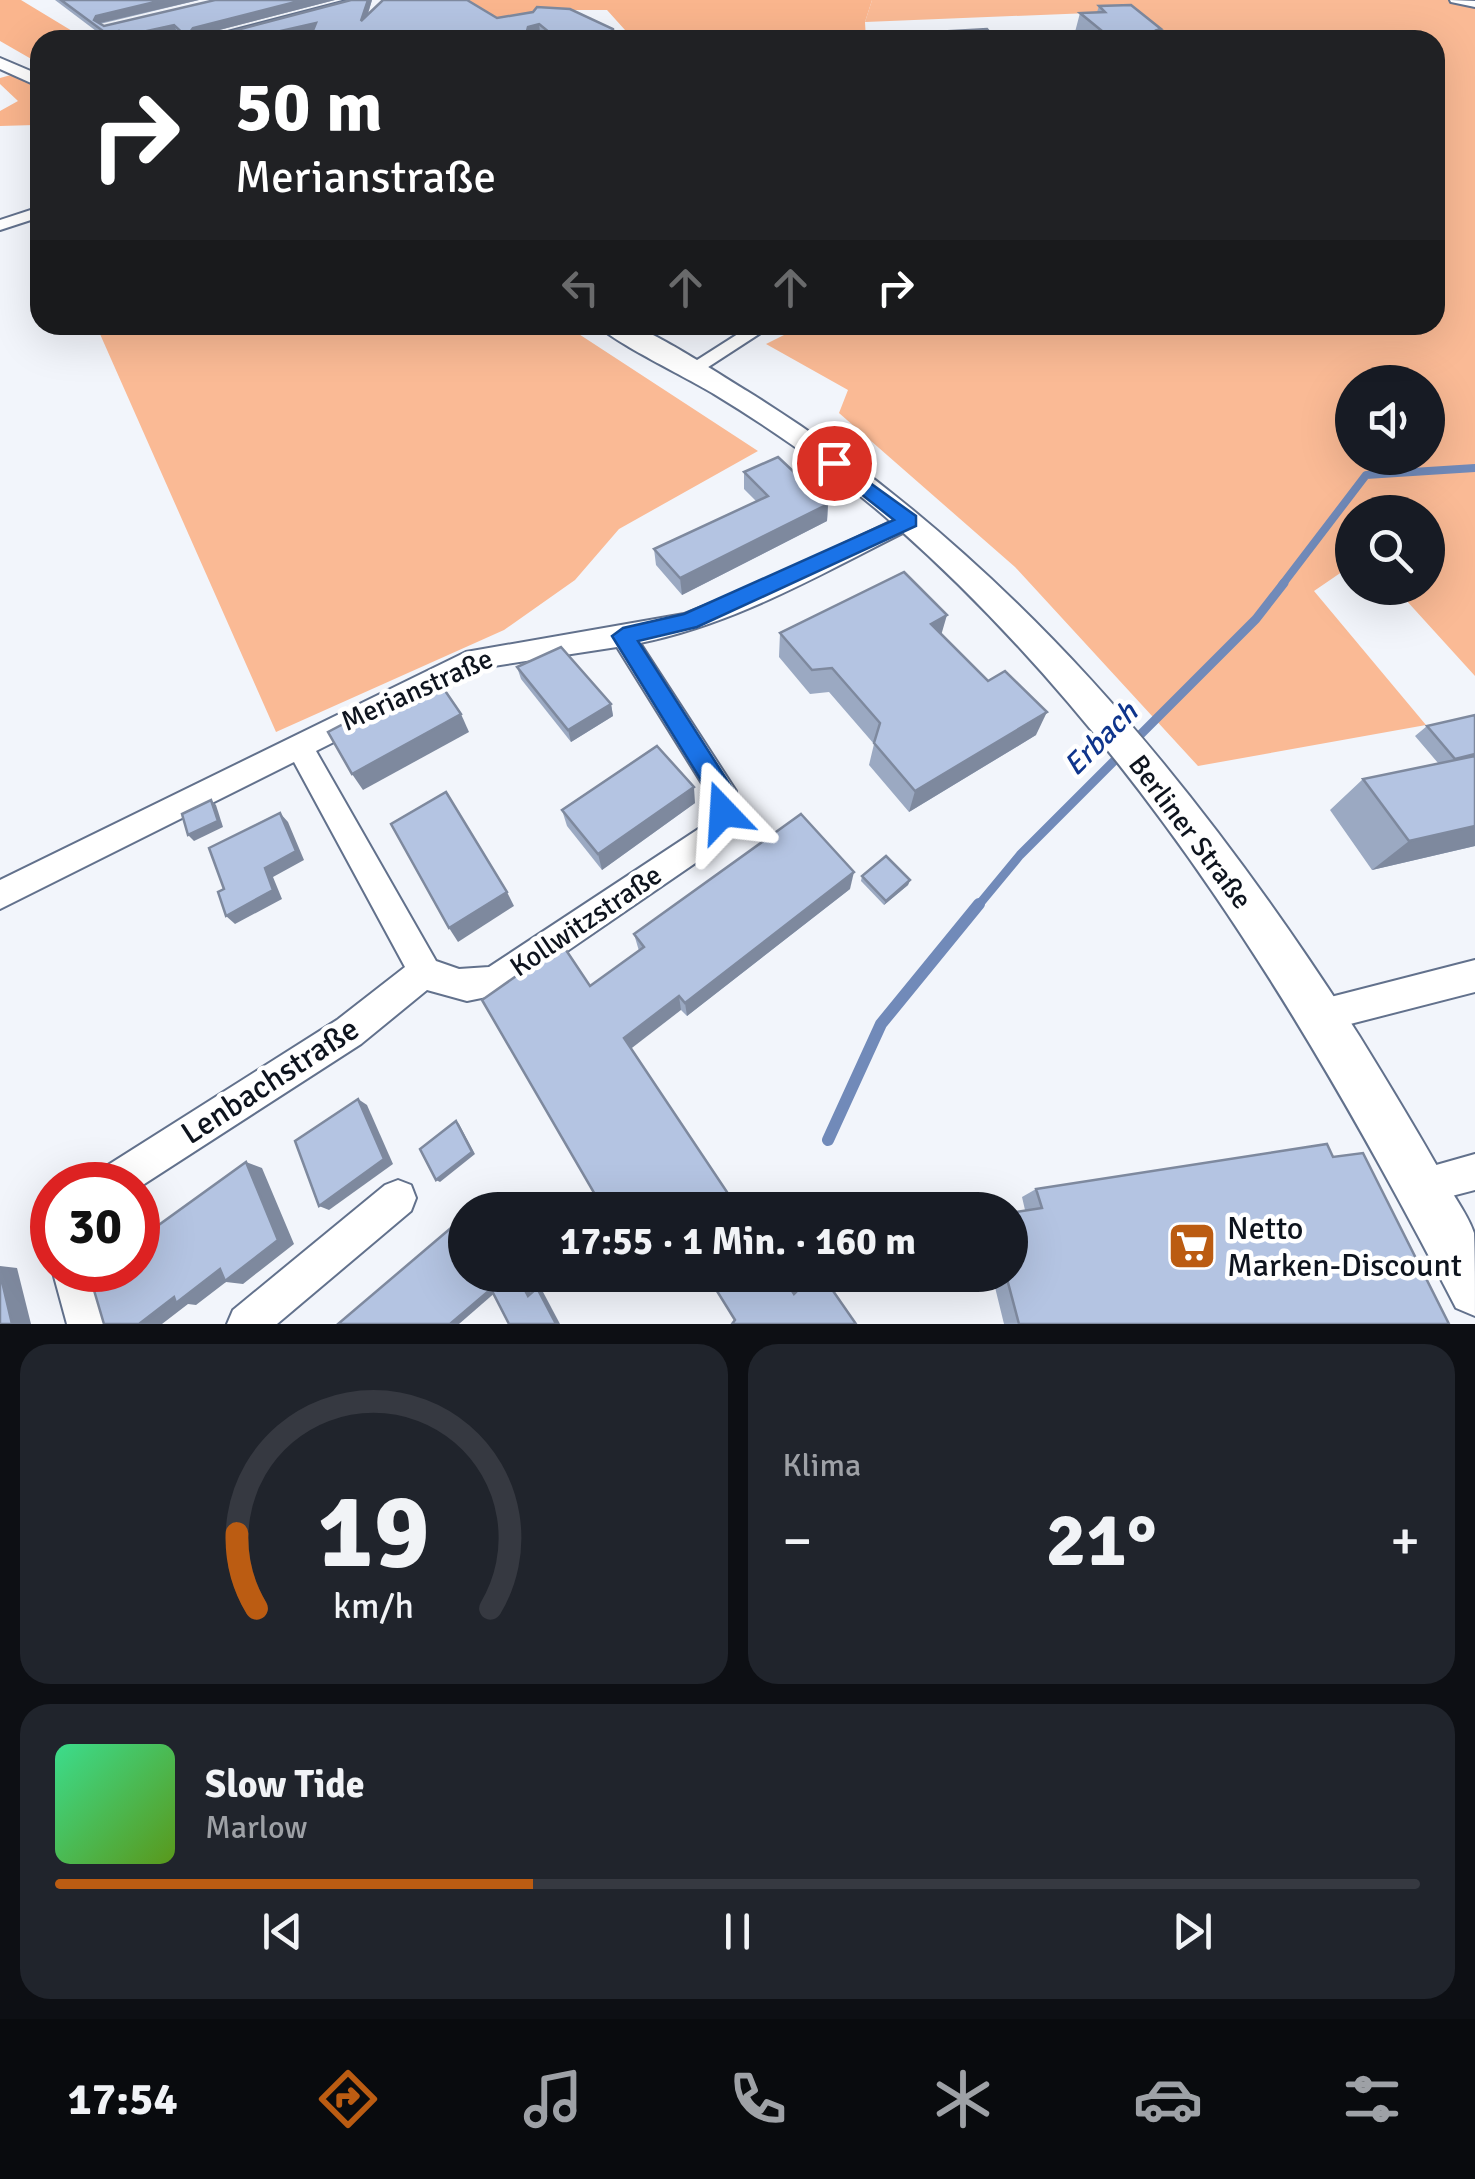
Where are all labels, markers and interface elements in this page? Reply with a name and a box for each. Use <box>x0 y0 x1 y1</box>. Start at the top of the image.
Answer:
text: 50 m <box>235 64 383 150</box>
icon: right <box>70 70 200 200</box>
text: Merianstraße <box>235 150 496 205</box>
icon: left <box>553 260 608 315</box>
icon: ahead <box>658 260 713 315</box>
icon: ahead <box>763 260 818 315</box>
icon: right <box>868 260 923 315</box>
map controls <box>1335 365 1445 605</box>
button: sound <box>1335 365 1445 475</box>
pin <box>792 421 877 506</box>
icon: arrive <box>807 436 862 491</box>
button: search <box>1335 495 1445 605</box>
street label: Merianstraße <box>336 641 498 739</box>
water label: Erbach <box>1056 694 1146 784</box>
street label: Berliner Straße <box>1121 748 1259 916</box>
position arrow <box>671 760 775 864</box>
street label: Kollwitzstraße <box>504 858 668 984</box>
street label: Lenbachstraße <box>174 1009 366 1153</box>
speed limit sign: 30 <box>30 1162 160 1292</box>
place label: Netto Marken-Discount <box>1227 1209 1462 1285</box>
text: 17:55 · 1 Min. · 160 m <box>560 1218 916 1265</box>
supermarket icon: Netto Marken-Discount <box>1166 1220 1218 1272</box>
text: Klima <box>783 1446 861 1485</box>
text: 19 <box>318 1468 430 1596</box>
text: 21° <box>1046 1494 1157 1587</box>
text: − <box>783 1507 812 1575</box>
text: + <box>1390 1507 1420 1575</box>
text: km/h <box>333 1584 414 1628</box>
text: Slow Tide <box>205 1761 365 1808</box>
text: Marlow <box>205 1808 307 1847</box>
icon: previous <box>255 1904 310 1959</box>
icon: pause <box>710 1904 765 1959</box>
icon: next <box>1165 1904 1220 1959</box>
icon: directions <box>313 2064 383 2134</box>
icon: music <box>518 2064 588 2134</box>
icon: phone <box>723 2064 793 2134</box>
icon: climate <box>928 2064 998 2134</box>
icon: car <box>1133 2064 1203 2134</box>
icon: filters <box>1337 2064 1407 2134</box>
text: 17:54 <box>67 2072 178 2127</box>

